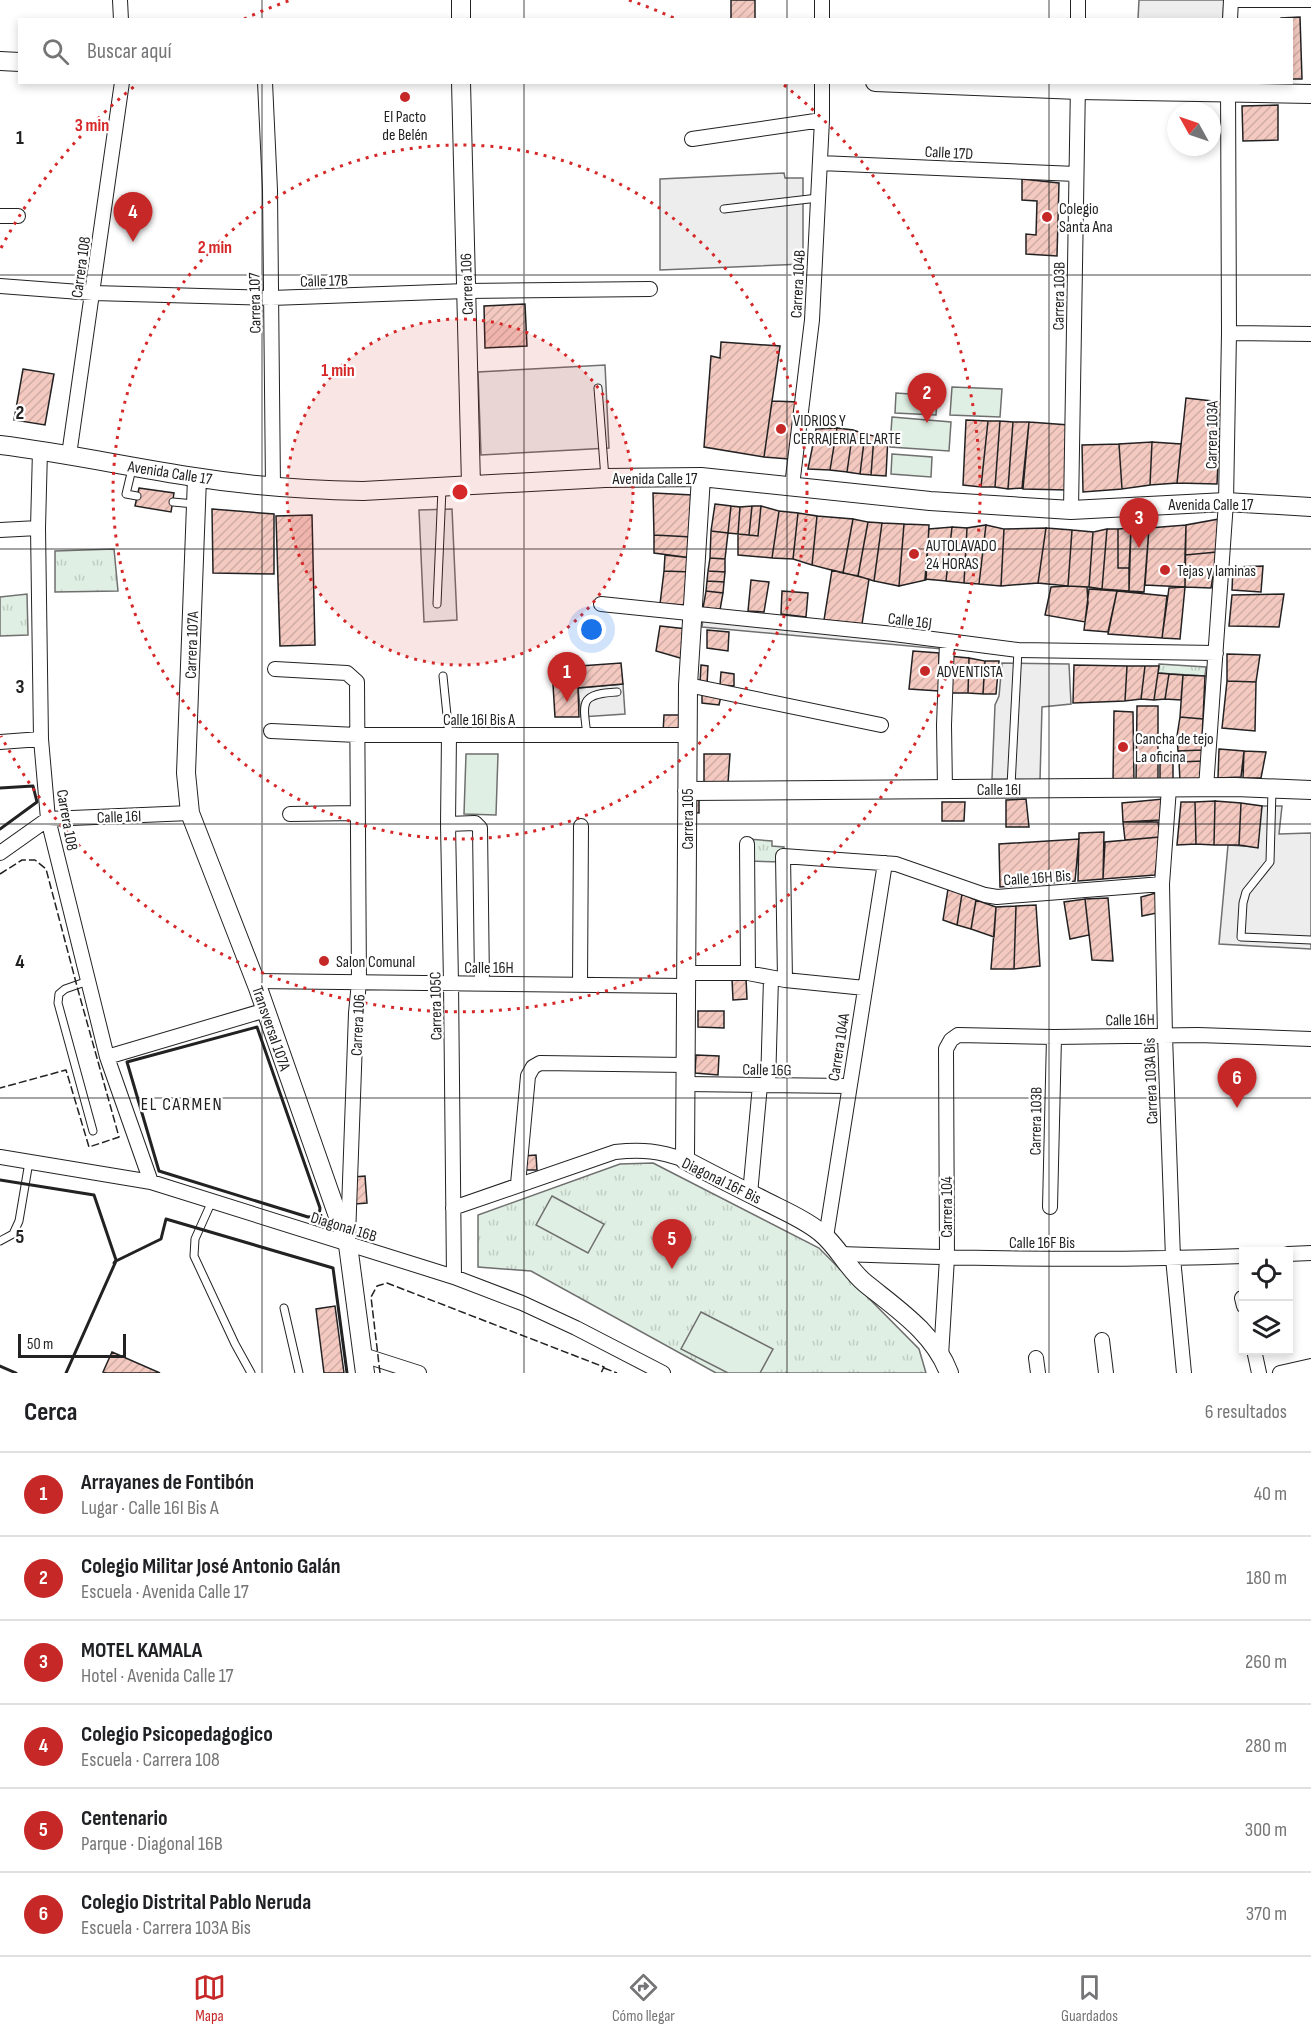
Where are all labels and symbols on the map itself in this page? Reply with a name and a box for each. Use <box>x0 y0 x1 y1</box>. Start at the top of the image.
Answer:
marker: El Pacto de Belén <box>398 90 412 104</box>
north arrow <box>1167 102 1221 156</box>
place label: El Pacto de Belén <box>382 108 428 145</box>
text: 3 min <box>75 115 109 136</box>
text: 1 <box>16 126 24 150</box>
street label: Calle 17D <box>924 143 974 164</box>
pin: 4 <box>114 192 152 242</box>
place label: Colegio Santa Ana <box>1059 200 1113 237</box>
marker: Colegio Santa Ana <box>1040 210 1054 224</box>
street label: Carrera 108 <box>68 235 95 299</box>
text: 2 min <box>198 237 232 258</box>
street label: Carrera 104B <box>787 249 810 319</box>
street label: Carrera 106 <box>457 253 478 315</box>
street label: Carrera 103B <box>1049 262 1070 330</box>
street label: Calle 17B <box>300 271 348 292</box>
street label: Carrera 107 <box>245 272 266 334</box>
text: 1 min <box>321 360 355 381</box>
pin: 2 <box>908 374 946 423</box>
text: 2 <box>16 401 24 425</box>
street label: Carrera 103A <box>1202 401 1223 469</box>
place label: VIDRIOS Y CERRAJERIA EL ARTE <box>793 412 901 449</box>
marker: VIDRIOS Y CERRAJERIA EL ARTE <box>774 422 788 436</box>
street label: Avenida Calle 17 <box>125 457 214 490</box>
street label: Avenida Calle 17 <box>612 470 698 489</box>
centre of rings <box>450 482 470 502</box>
street label: Avenida Calle 17 <box>1168 496 1254 515</box>
pin: 3 <box>1120 498 1158 548</box>
place label: AUTOLAVADO 24 HORAS <box>925 537 997 574</box>
marker: AUTOLAVADO 24 HORAS <box>907 547 921 561</box>
place label: Tejas y laminas <box>1177 562 1256 581</box>
marker: Tejas y laminas <box>1158 563 1172 577</box>
street label: Calle 16J <box>887 609 933 634</box>
street label: Carrera 107A <box>182 611 203 679</box>
your location <box>577 615 606 644</box>
pin: 1 <box>548 652 586 702</box>
place label: ADVENTISTA <box>936 663 1003 682</box>
marker: ADVENTISTA <box>918 664 932 678</box>
text: 3 <box>16 675 25 699</box>
street label: Calle 16I Bis A <box>443 711 515 730</box>
place label: Cancha de tejo La oficina <box>1135 730 1214 767</box>
marker: Cancha de tejo La oficina <box>1116 740 1130 754</box>
street label: Calle 16I <box>977 781 1021 800</box>
street label: Carrera 108 <box>52 788 81 852</box>
street label: Carrera 105 <box>679 788 698 850</box>
street label: Calle 16I <box>97 807 142 828</box>
street label: Calle 16H Bis <box>1003 867 1072 890</box>
text: 4 <box>15 950 25 974</box>
place label: Salon Comunal <box>336 953 415 972</box>
marker: Salon Comunal <box>317 954 331 968</box>
street label: Calle 16H <box>464 959 514 978</box>
street label: Carrera 105C <box>426 971 447 1041</box>
street label: Transversal 107A <box>247 984 294 1073</box>
street label: Carrera 106 <box>347 994 370 1056</box>
street label: Calle 16H <box>1105 1011 1155 1030</box>
street label: Carrera 104A <box>825 1012 854 1082</box>
street label: Carrera 103A Bis <box>1140 1037 1163 1125</box>
pin: 6 <box>1218 1058 1256 1108</box>
street label: Calle 16G <box>742 1061 792 1080</box>
street label: Carrera 103B <box>1026 1087 1047 1155</box>
district label: EL CARMEN <box>141 1094 223 1115</box>
street label: Diagonal 16F Bis <box>679 1154 764 1209</box>
street label: Carrera 104 <box>938 1176 957 1238</box>
street label: Diagonal 16B <box>308 1208 379 1246</box>
pin: 5 <box>652 1220 692 1269</box>
text: 5 <box>16 1225 25 1249</box>
street label: Calle 16F Bis <box>1009 1234 1075 1253</box>
scale bar <box>18 1331 126 1358</box>

